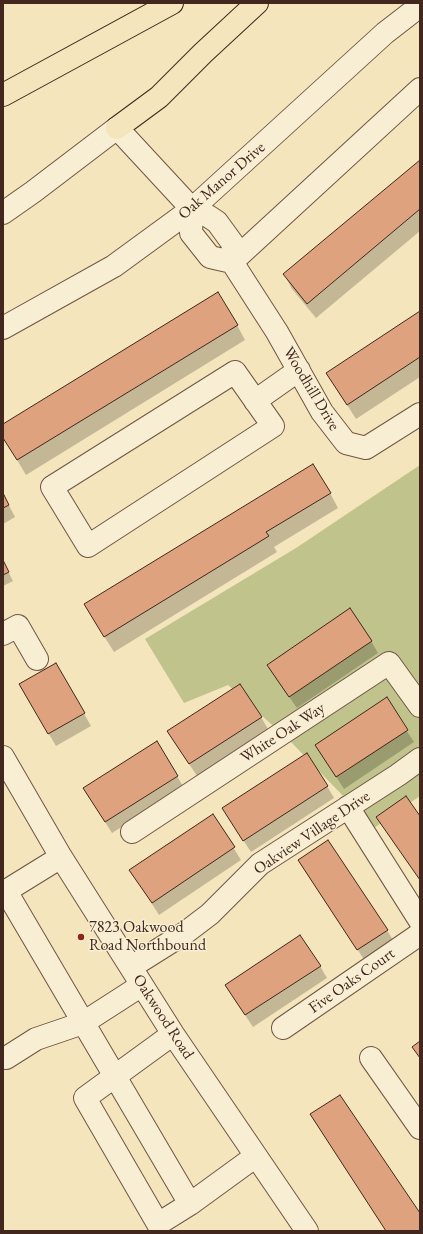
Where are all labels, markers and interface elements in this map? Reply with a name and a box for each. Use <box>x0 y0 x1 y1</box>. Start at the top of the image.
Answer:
street label: Oak Manor Drive <box>175 138 269 224</box>
street label: Woodhill Drive <box>279 344 343 434</box>
street label: White Oak Way <box>237 699 329 767</box>
street label: Oakview Village Drive <box>250 787 374 879</box>
place label: 7823 Oakwood Road Northbound <box>89 918 206 956</box>
marker: 7823 Oakwood Road Northbound <box>76 932 86 942</box>
street label: Five Oaks Court <box>305 944 399 1018</box>
street label: Oakwood Road <box>128 971 198 1063</box>

